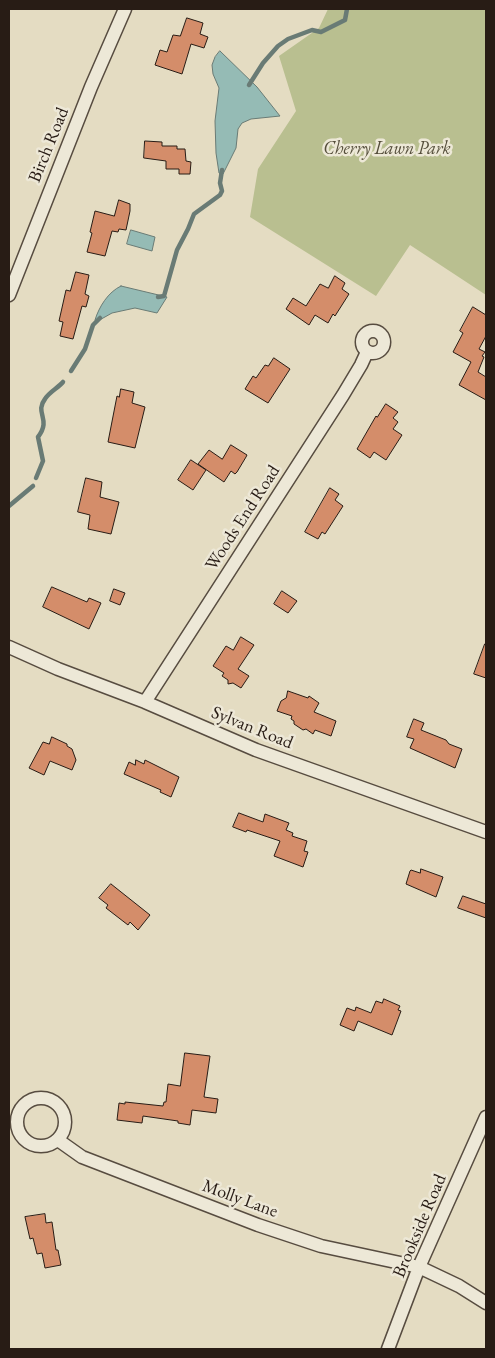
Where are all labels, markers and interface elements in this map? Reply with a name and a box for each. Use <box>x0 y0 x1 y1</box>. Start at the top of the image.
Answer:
street label: Birch Road <box>24 104 74 186</box>
park label: Cherry Lawn Park <box>323 138 451 160</box>
street label: Woods End Road <box>201 461 285 575</box>
street label: Sylvan Road <box>208 702 296 754</box>
street label: Brookside Road <box>389 1171 451 1281</box>
street label: Molly Lane <box>199 1175 281 1223</box>

